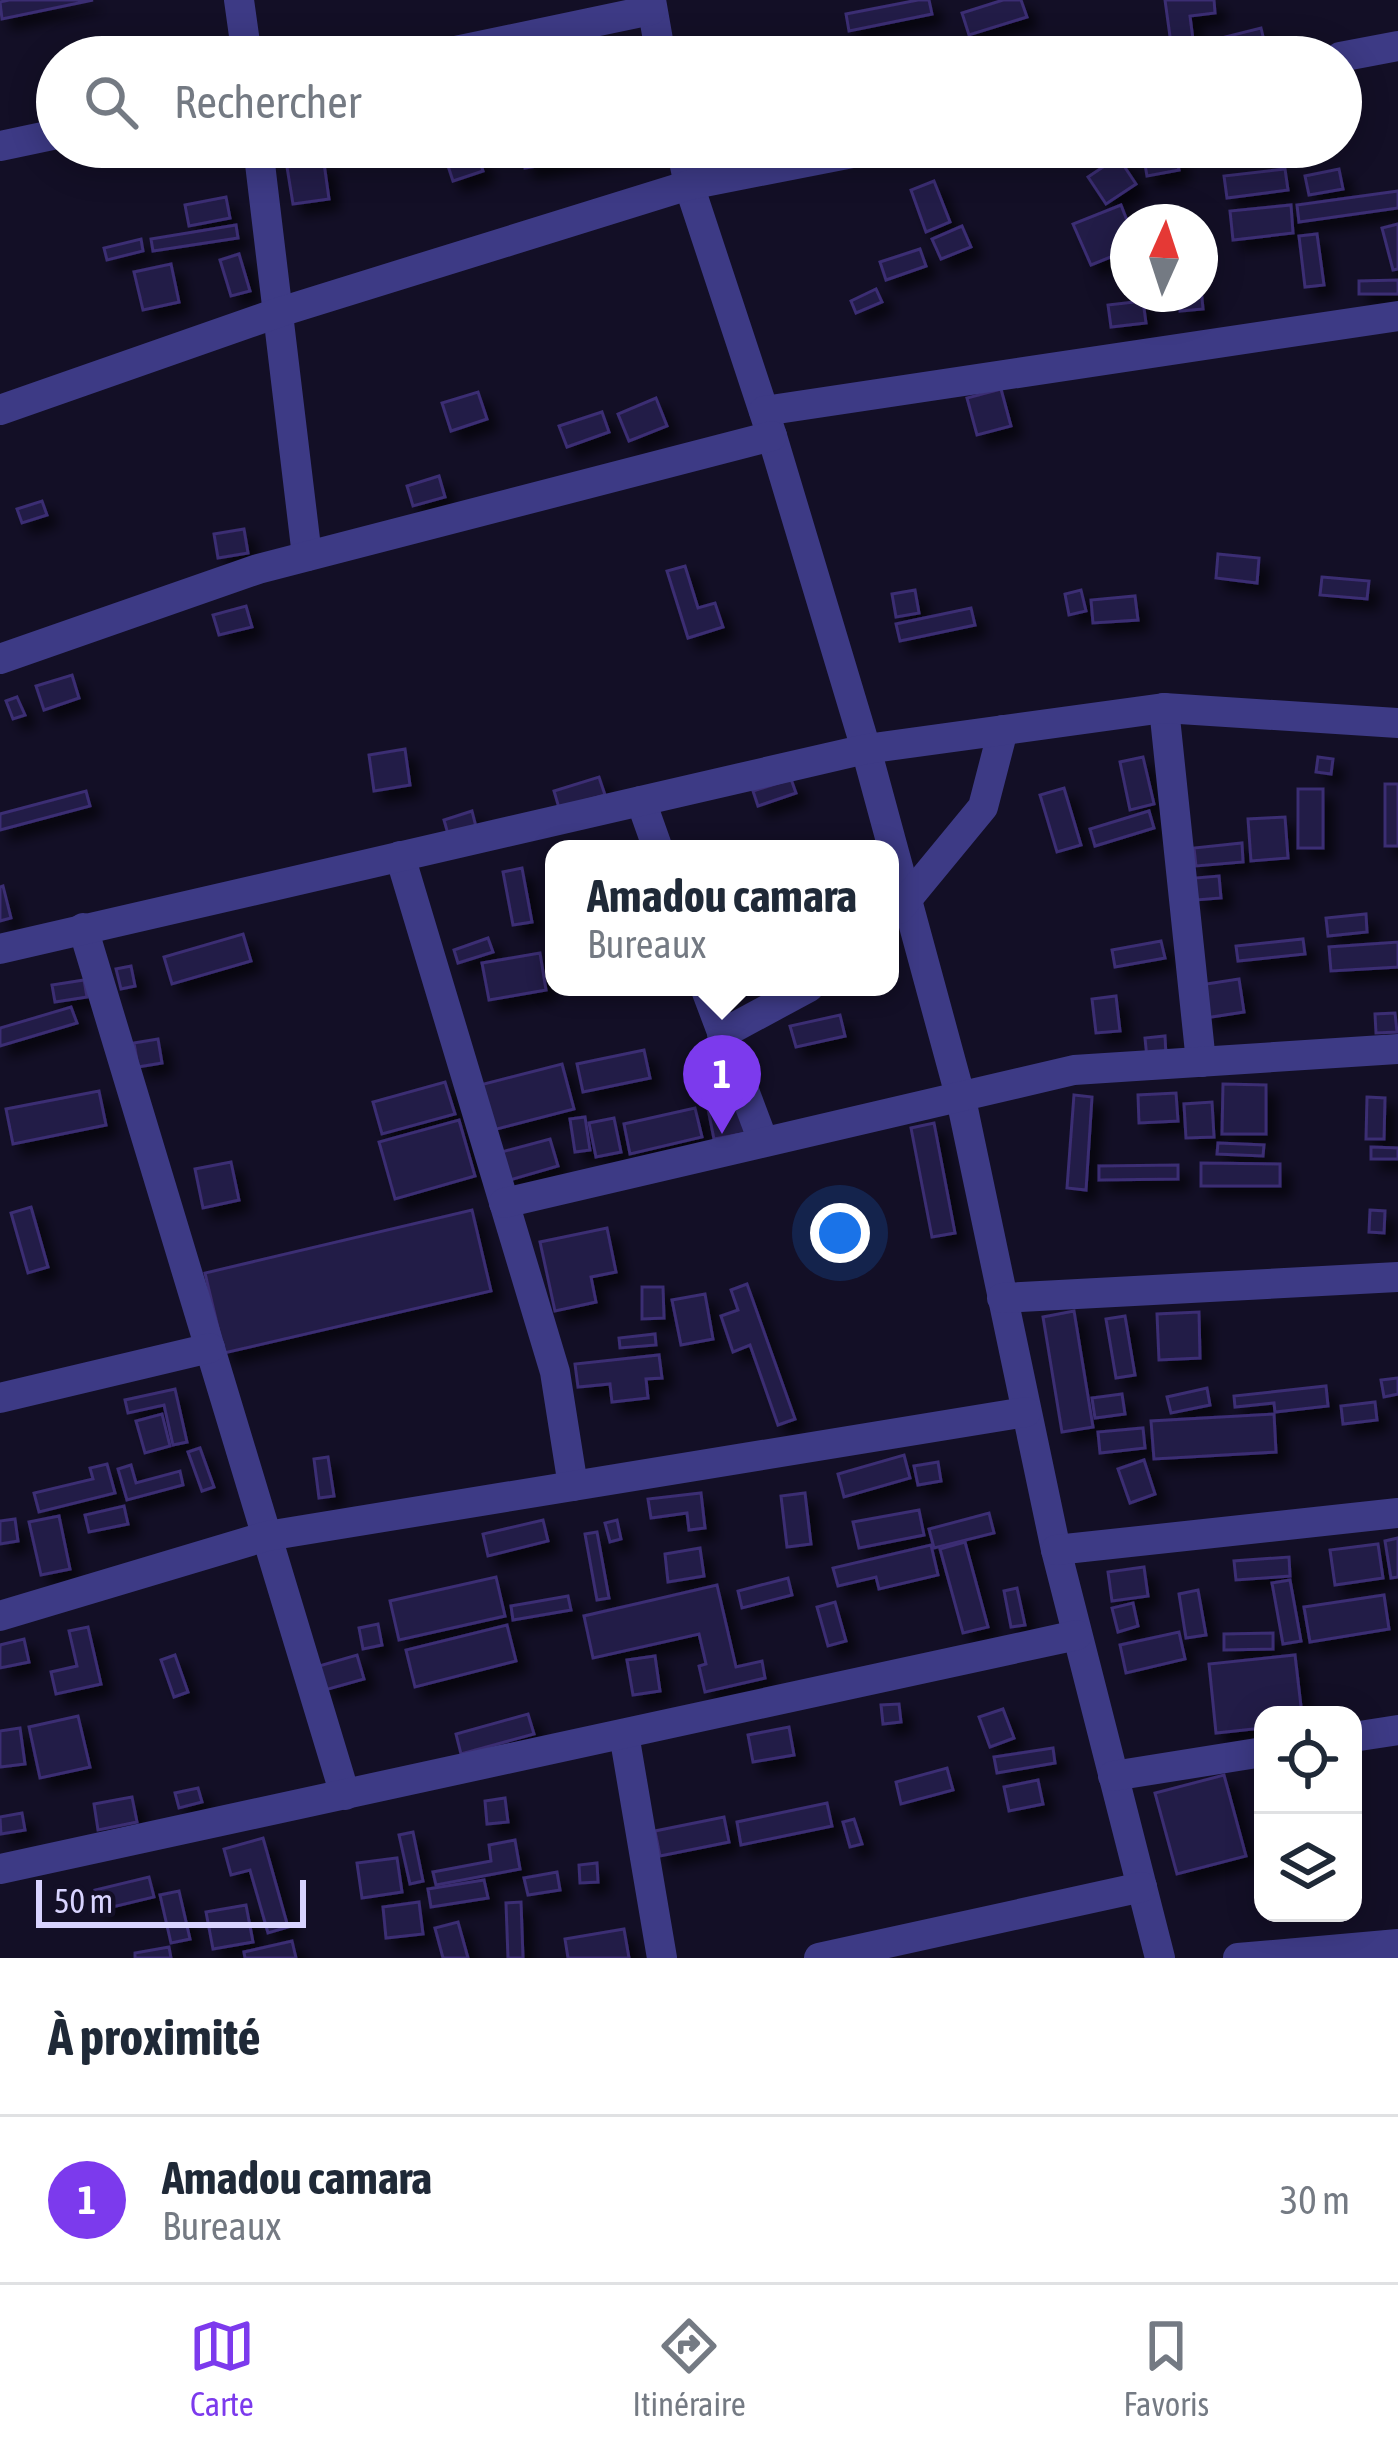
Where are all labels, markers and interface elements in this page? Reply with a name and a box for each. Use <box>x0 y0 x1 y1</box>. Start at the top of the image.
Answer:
search box <box>36 36 1362 168</box>
icon: search <box>78 69 144 135</box>
text: Rechercher <box>174 76 361 128</box>
north arrow <box>1110 204 1218 312</box>
popup <box>545 840 899 996</box>
text: Amadou camara <box>587 870 857 922</box>
text: Bureaux <box>587 922 706 966</box>
pin: 1 <box>683 1035 761 1134</box>
your location <box>810 1203 870 1263</box>
map controls <box>1254 1706 1362 1922</box>
button: locate <box>1254 1706 1362 1814</box>
button: layers <box>1254 1814 1362 1922</box>
scale bar <box>36 1874 306 1927</box>
text: 50 m <box>54 1882 113 1920</box>
text: À proximité <box>48 2007 261 2066</box>
text: Amadou camara <box>162 2152 432 2204</box>
text: 1 <box>78 2178 96 2222</box>
text: 30 m <box>1280 2178 1350 2222</box>
text: Bureaux <box>162 2204 281 2248</box>
tab: Carte <box>189 2313 255 2423</box>
tab: Itinéraire <box>633 2313 746 2423</box>
tab: Favoris <box>1123 2313 1209 2423</box>

